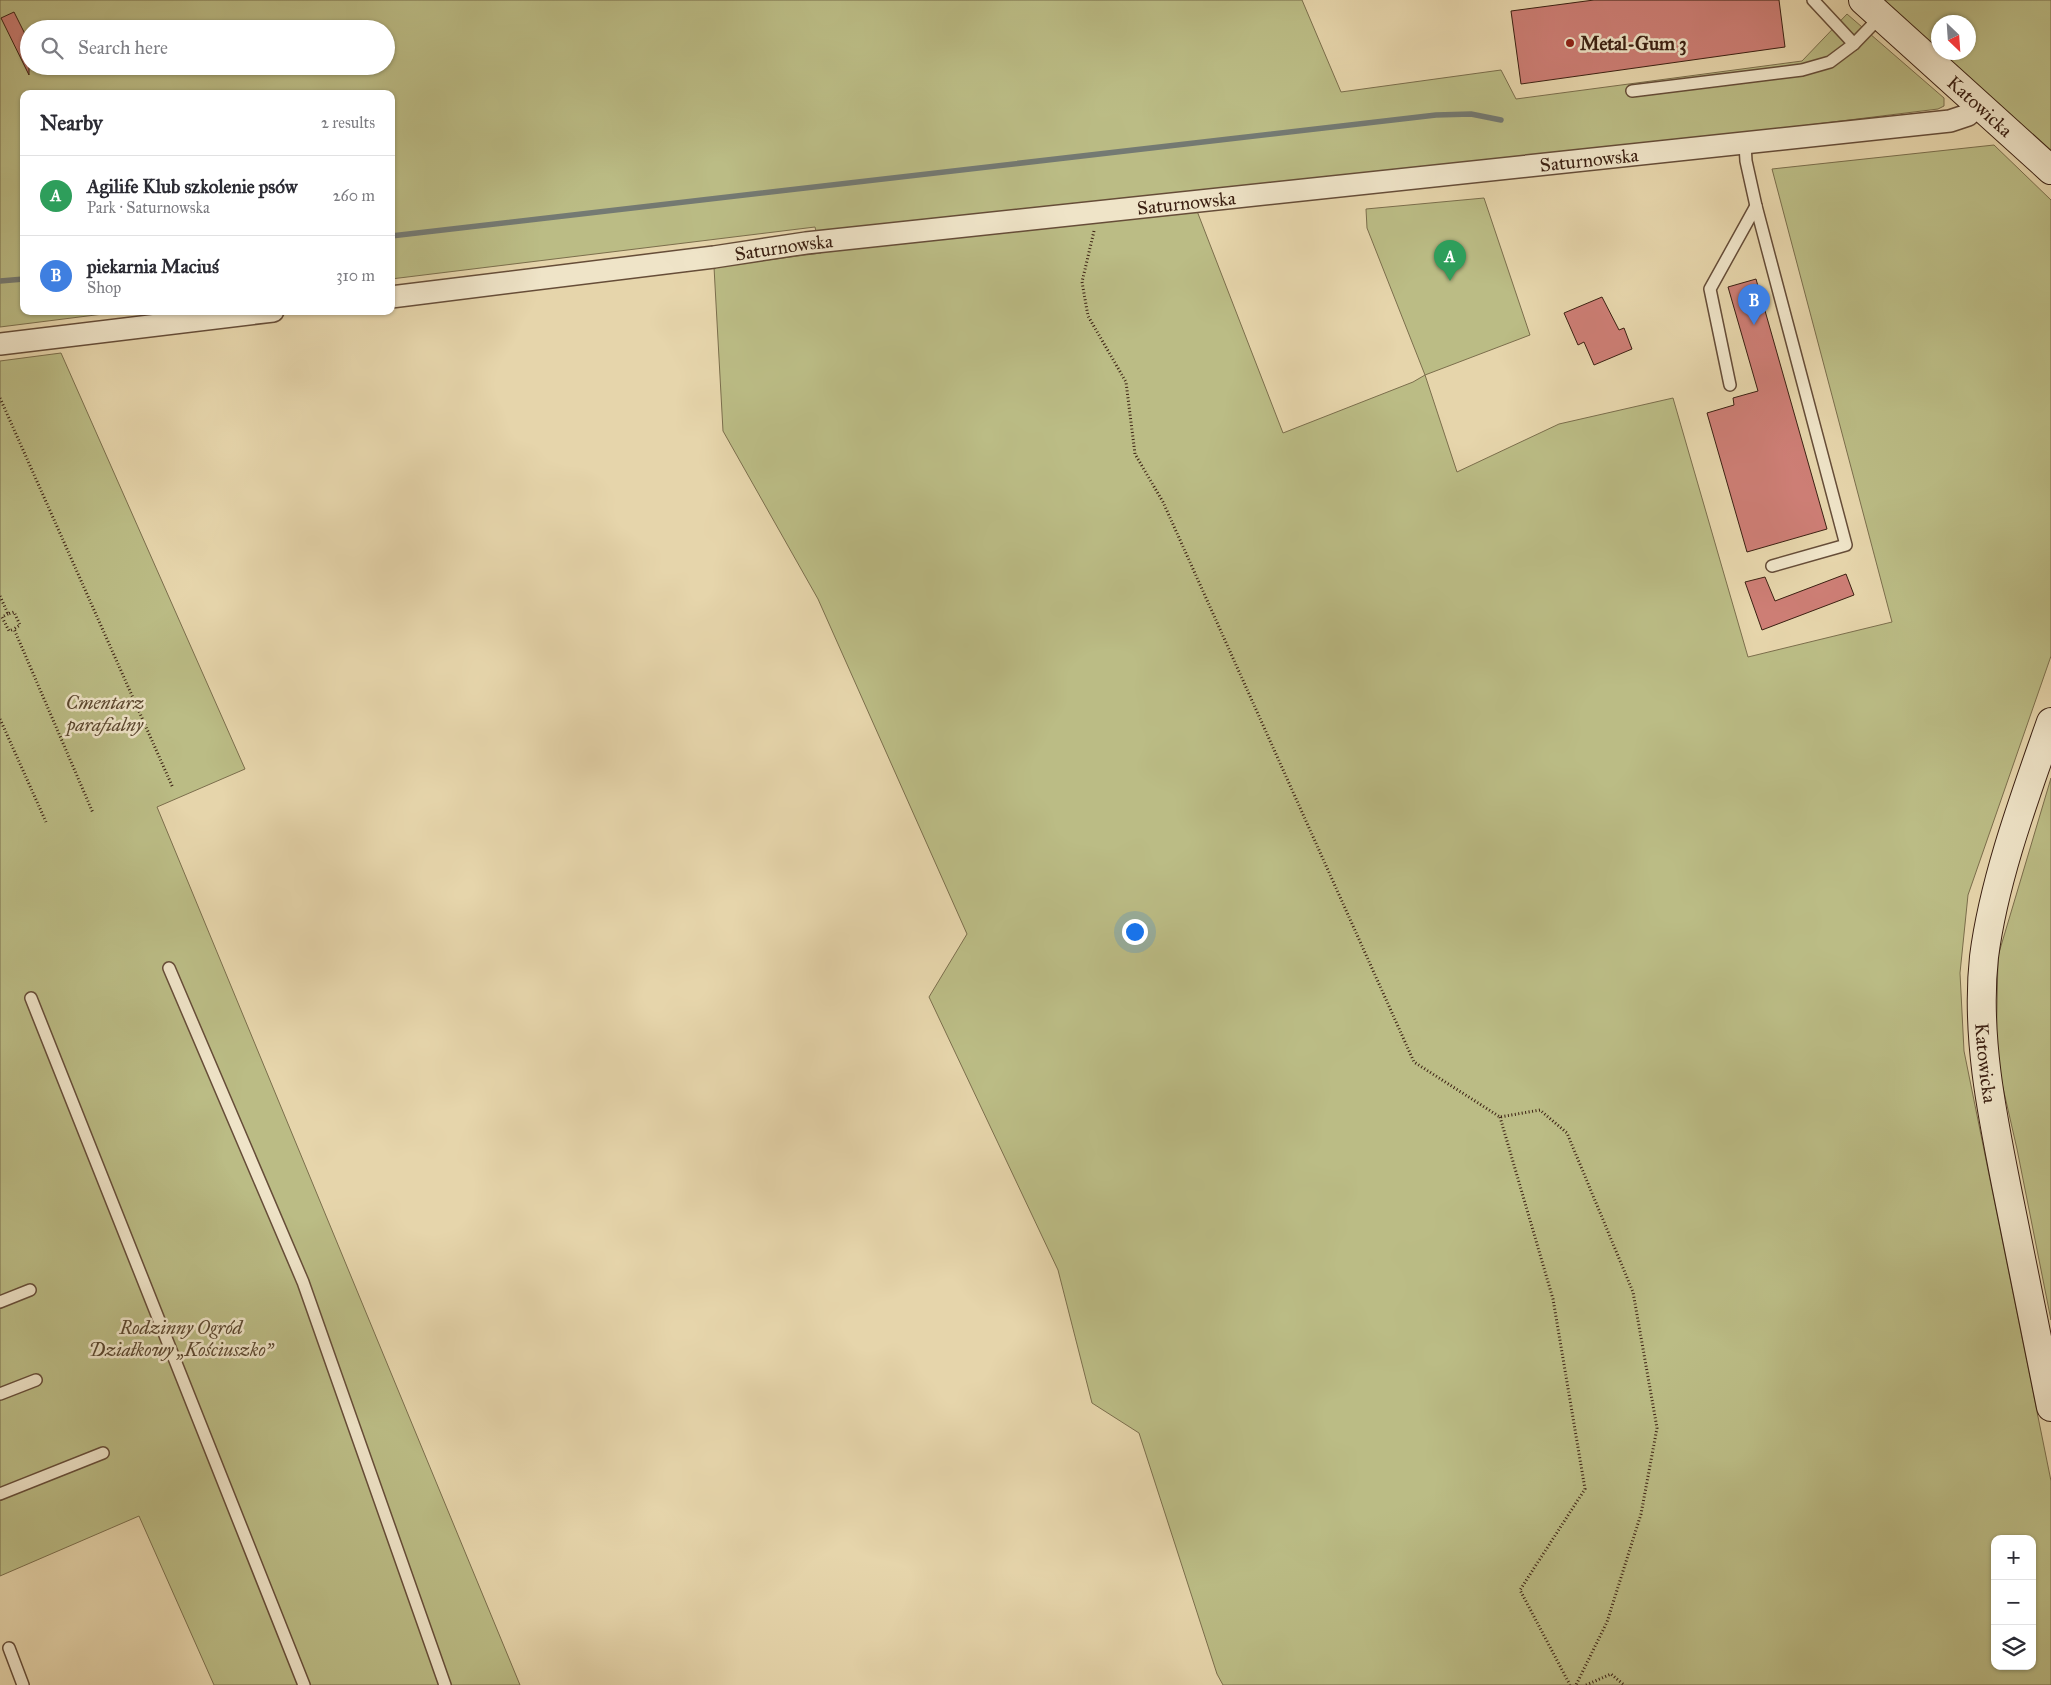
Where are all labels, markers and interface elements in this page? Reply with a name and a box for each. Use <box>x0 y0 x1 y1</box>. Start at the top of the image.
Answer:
north arrow <box>1931 15 1976 60</box>
search box <box>20 20 395 75</box>
place label: Metal-Gum 3 <box>1580 32 1687 56</box>
icon: search <box>38 34 66 62</box>
text: Search here <box>78 36 168 59</box>
marker: Metal-Gum 3 <box>1564 37 1576 49</box>
street label: Katowicka <box>1942 71 2018 142</box>
text: Nearby <box>40 110 103 136</box>
text: 2 results <box>321 113 375 132</box>
street label: Saturnowska <box>1539 143 1641 177</box>
text: Agilife Klub szkolenie psów <box>87 175 297 198</box>
text: A <box>51 186 61 205</box>
text: 260 m <box>333 186 375 205</box>
street label: Saturnowska <box>1136 186 1238 220</box>
text: Park · Saturnowska <box>87 198 210 217</box>
street label: Saturnowska <box>733 229 835 266</box>
pin: A <box>1434 240 1466 281</box>
text: piekarnia Maciuś <box>87 255 219 278</box>
text: B <box>51 266 61 285</box>
text: 310 m <box>336 266 375 285</box>
text: Shop <box>87 278 121 297</box>
pin: B <box>1738 284 1770 325</box>
park label: Cmentarz parafialny <box>64 691 144 737</box>
your location <box>1122 919 1148 945</box>
street label: Katowicka <box>1970 1022 2002 1106</box>
park label: Rodzinny Ogród Działkowy „Kościuszko” <box>89 1316 275 1361</box>
map controls <box>1991 1535 2036 1670</box>
button: + <box>1991 1535 2036 1580</box>
button: − <box>1991 1580 2036 1625</box>
button: layers <box>1991 1625 2036 1670</box>

